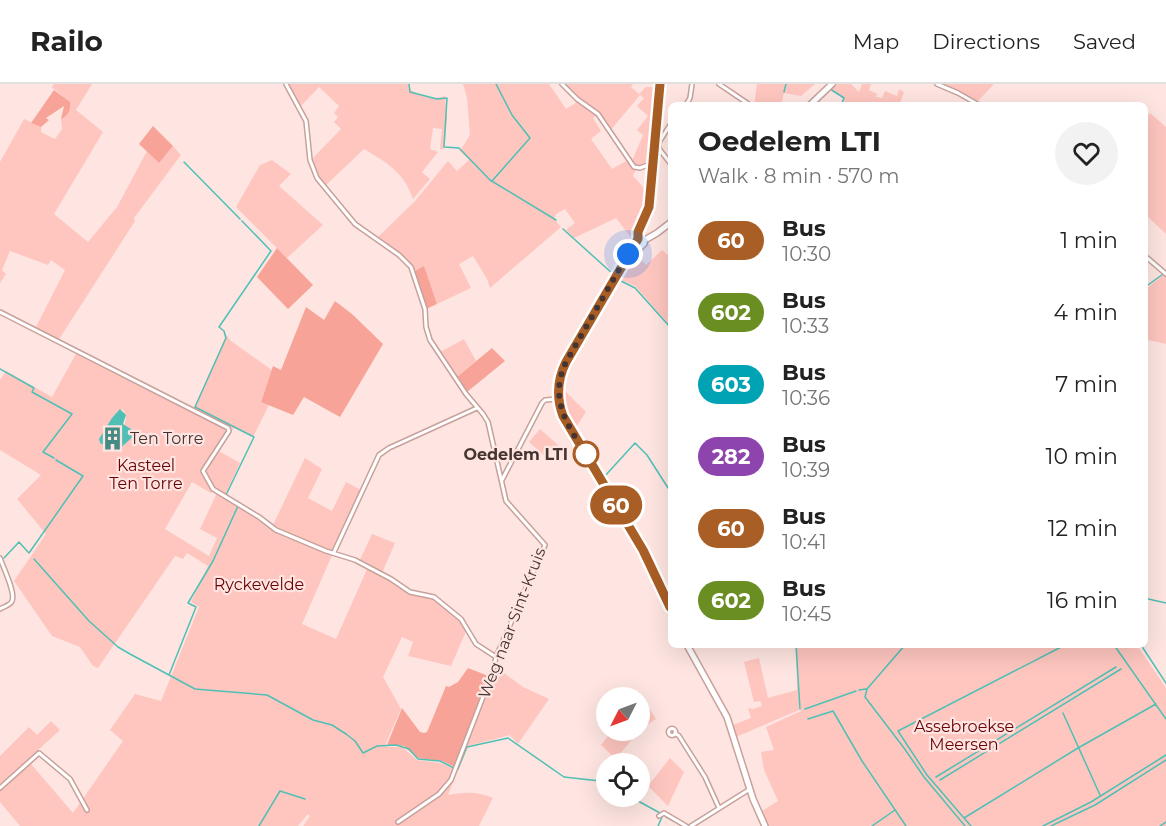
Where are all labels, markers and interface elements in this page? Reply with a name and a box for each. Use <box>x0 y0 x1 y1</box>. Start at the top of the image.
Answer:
text: Railo <box>30 24 103 58</box>
text: Map <box>853 29 899 54</box>
text: Directions <box>932 29 1040 54</box>
text: Saved <box>1073 29 1136 54</box>
button: heart <box>1055 122 1118 185</box>
text: Oedelem LTI <box>698 124 881 158</box>
text: Walk · 8 min · 570 m <box>698 164 900 188</box>
text: Bus <box>782 215 826 242</box>
text: 1 min <box>1060 227 1118 254</box>
text: 60 <box>717 228 745 253</box>
your location <box>613 239 643 269</box>
text: 10:30 <box>782 242 831 266</box>
text: Bus <box>782 287 826 314</box>
text: 4 min <box>1054 299 1118 326</box>
text: 602 <box>711 300 751 325</box>
text: 10:33 <box>782 314 829 338</box>
text: Bus <box>782 359 826 386</box>
text: 7 min <box>1055 371 1118 398</box>
text: 603 <box>711 372 751 397</box>
text: 10:36 <box>782 386 830 410</box>
building icon: Ten Torre <box>99 425 125 451</box>
place label: Ten Torre <box>130 429 203 448</box>
text: Bus <box>782 431 826 458</box>
marker: Oedelem LTI <box>573 441 599 467</box>
text: 10 min <box>1046 443 1118 470</box>
text: 282 <box>712 444 750 469</box>
place label: Oedelem LTI <box>463 445 568 464</box>
park label: Kasteel Ten Torre <box>109 456 183 493</box>
text: 10:39 <box>782 458 830 482</box>
line badge: 60 <box>589 486 643 524</box>
text: 60 <box>602 493 630 518</box>
text: Bus <box>782 503 826 530</box>
text: 12 min <box>1048 515 1118 542</box>
text: 60 <box>717 516 745 541</box>
text: 10:41 <box>782 530 827 554</box>
street label: Weg naar Sint-Kruis <box>474 545 550 701</box>
park label: Ryckevelde <box>214 575 304 594</box>
text: Bus <box>782 575 826 602</box>
text: 16 min <box>1047 587 1118 614</box>
text: 602 <box>711 588 751 613</box>
text: 10:45 <box>782 602 831 626</box>
north arrow <box>596 687 650 741</box>
map controls <box>596 687 650 807</box>
park label: Assebroekse Meersen <box>914 717 1014 754</box>
button: locate <box>596 753 650 807</box>

